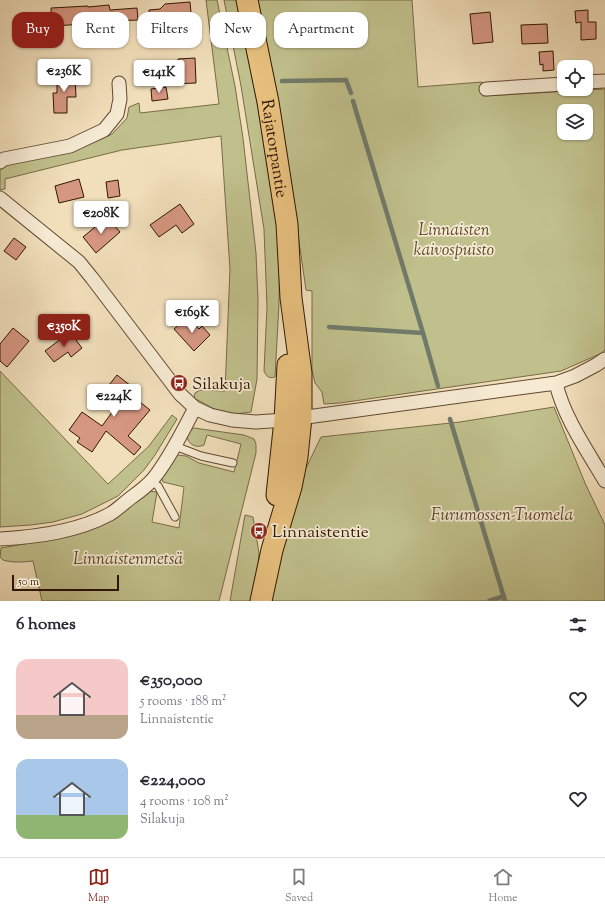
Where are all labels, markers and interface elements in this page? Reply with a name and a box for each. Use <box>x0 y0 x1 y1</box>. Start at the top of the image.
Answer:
chip: Buy <box>12 12 64 48</box>
chip: Rent <box>72 12 129 48</box>
chip: Filters <box>137 12 202 48</box>
chip: New <box>210 12 266 48</box>
chip: Apartment <box>274 12 368 48</box>
pin: €236K <box>36 59 92 93</box>
pin: €141K <box>131 60 187 94</box>
map controls <box>557 60 593 140</box>
button: locate <box>557 60 593 96</box>
text: €236K <box>47 63 81 81</box>
text: €141K <box>143 64 175 82</box>
street label: Rajatorpantie <box>254 98 293 200</box>
button: layers <box>557 104 593 140</box>
pin: €208K <box>73 201 129 235</box>
text: €208K <box>83 205 119 223</box>
park label: Linnaisten kaivospuisto <box>414 219 495 263</box>
pin: €169K <box>164 300 220 334</box>
text: €169K <box>175 304 209 322</box>
pin: €350K <box>36 314 92 348</box>
text: €350K <box>47 318 81 336</box>
bus stop icon: Silakuja <box>169 373 189 393</box>
place label: Silakuja <box>192 373 251 397</box>
pin: €224K <box>86 384 142 418</box>
text: €224K <box>96 388 132 406</box>
park label: Furumossen-Tuomela <box>431 504 573 528</box>
bus stop icon: Linnaistentie <box>249 521 269 541</box>
place label: Linnaistentie <box>272 521 369 545</box>
park label: Linnaistenmetsä <box>73 548 183 572</box>
scale bar <box>12 573 119 592</box>
text: 50 m <box>18 574 39 590</box>
text: 6 homes <box>16 613 76 637</box>
icon: filters <box>567 614 589 636</box>
text: €350,000 <box>140 669 202 693</box>
icon: home <box>48 675 96 723</box>
icon: heart <box>567 688 589 710</box>
text: 5 rooms · 188 m² <box>140 693 226 711</box>
text: Linnaistentie <box>140 711 214 729</box>
text: €224,000 <box>140 769 205 793</box>
icon: home <box>48 775 96 823</box>
icon: heart <box>567 788 589 810</box>
text: 4 rooms · 108 m² <box>140 793 229 811</box>
text: Silakuja <box>140 811 185 829</box>
tab: Map <box>88 866 110 906</box>
tab: Saved <box>285 866 313 906</box>
tab: Home <box>488 866 517 906</box>

